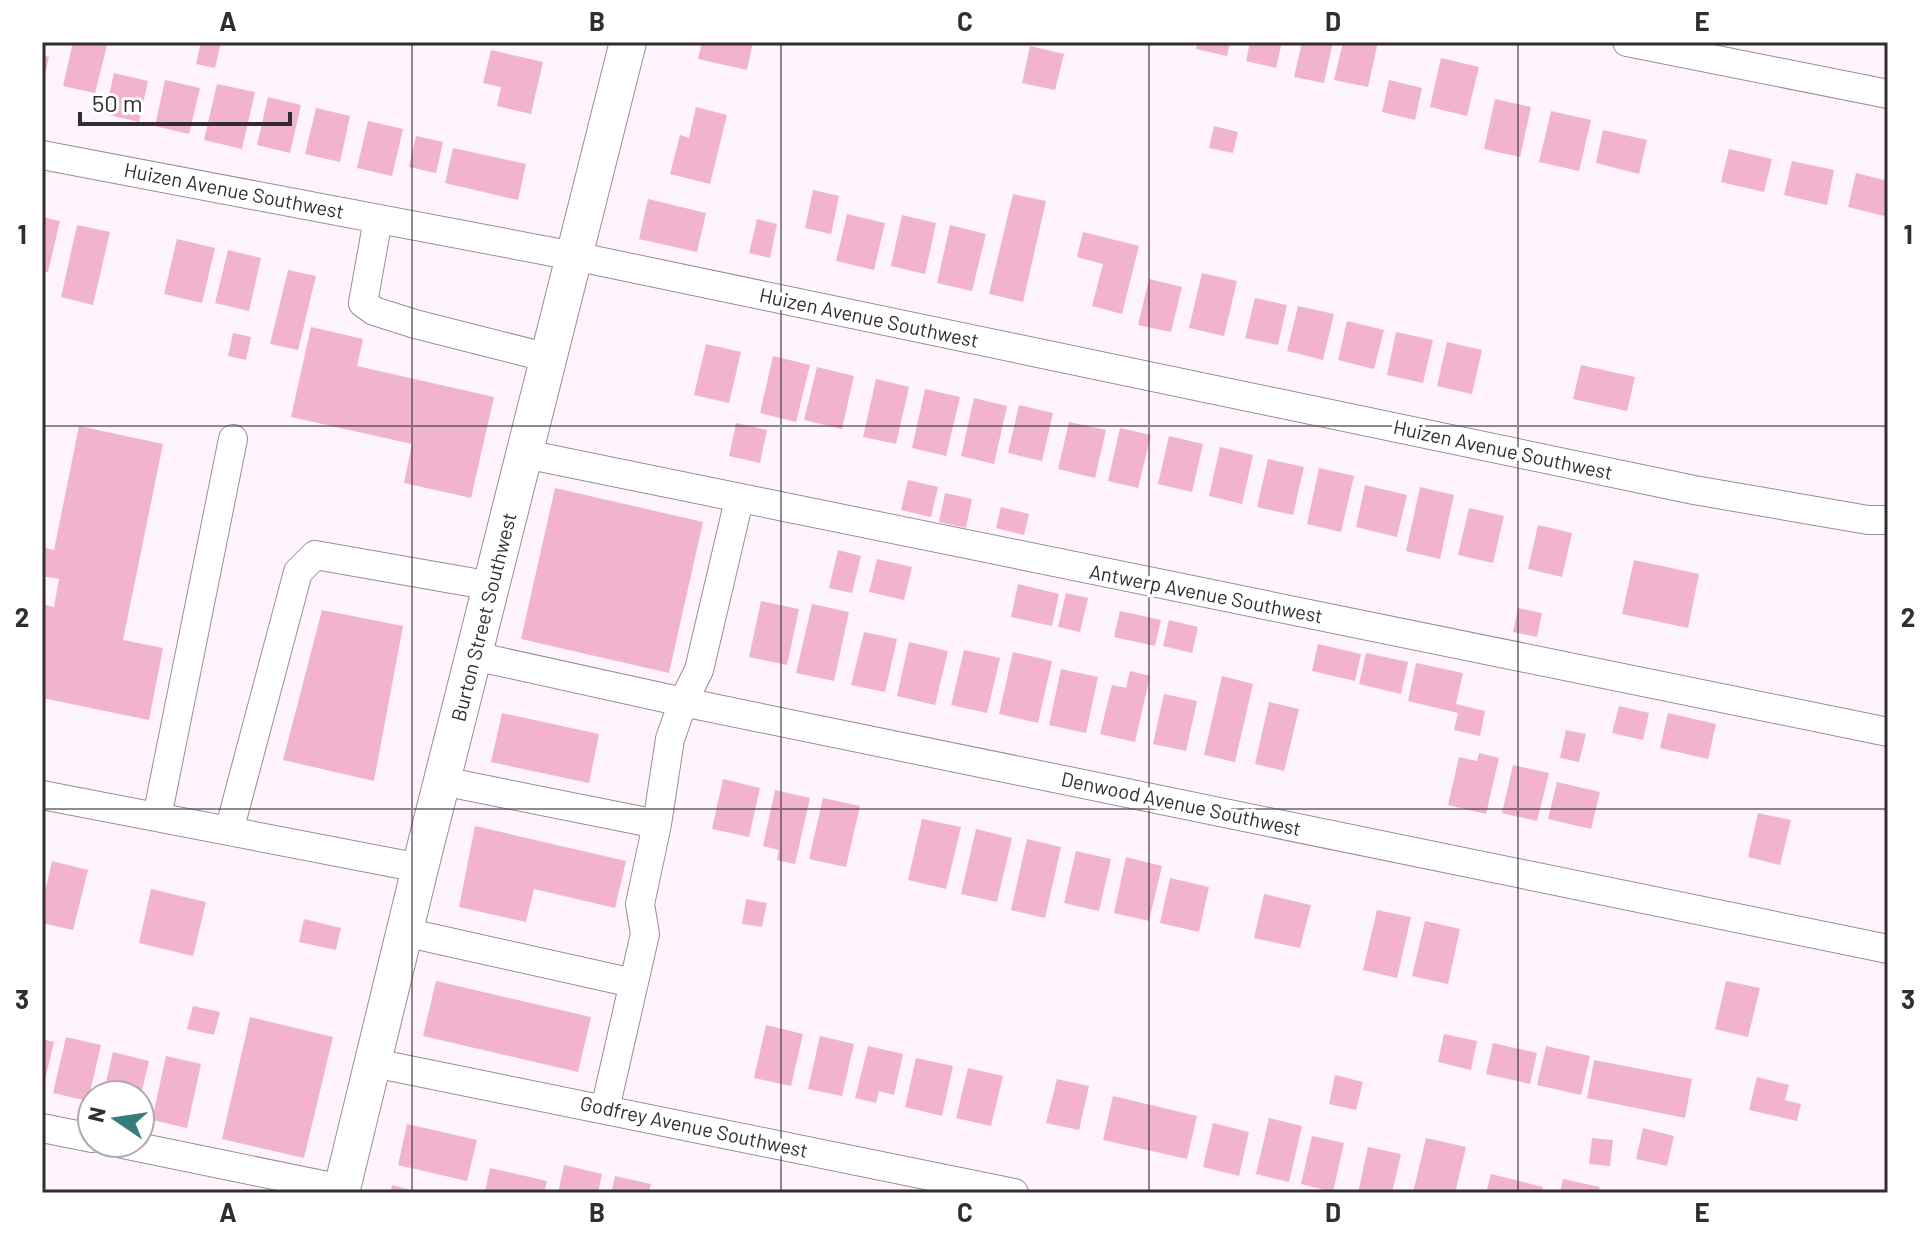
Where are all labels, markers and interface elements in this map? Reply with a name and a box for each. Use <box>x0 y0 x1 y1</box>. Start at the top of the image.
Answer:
text: A <box>219 5 237 36</box>
text: B <box>589 5 605 36</box>
text: C <box>957 5 973 36</box>
text: D <box>1325 5 1341 36</box>
text: E <box>1694 5 1710 36</box>
scale bar <box>80 76 290 126</box>
text: 50 m <box>92 88 143 117</box>
street label: Huizen Avenue Southwest <box>122 157 346 223</box>
text: 1 <box>17 218 27 249</box>
text: 1 <box>1903 218 1913 249</box>
street label: Huizen Avenue Southwest <box>757 282 981 352</box>
street label: Huizen Avenue Southwest <box>1391 414 1615 484</box>
street label: Burton Street Southwest <box>445 510 521 724</box>
street label: Antwerp Avenue Southwest <box>1087 559 1325 627</box>
text: 2 <box>15 601 29 632</box>
text: 2 <box>1901 601 1915 632</box>
street label: Denwood Avenue Southwest <box>1059 766 1303 840</box>
text: 3 <box>15 983 29 1014</box>
text: 3 <box>1901 983 1915 1014</box>
north arrow <box>76 1079 156 1159</box>
street label: Godfrey Avenue Southwest <box>578 1090 810 1162</box>
text: N <box>81 1104 110 1124</box>
text: A <box>219 1196 237 1227</box>
text: B <box>589 1196 605 1227</box>
text: C <box>957 1196 973 1227</box>
text: D <box>1325 1196 1341 1227</box>
text: E <box>1694 1196 1710 1227</box>

